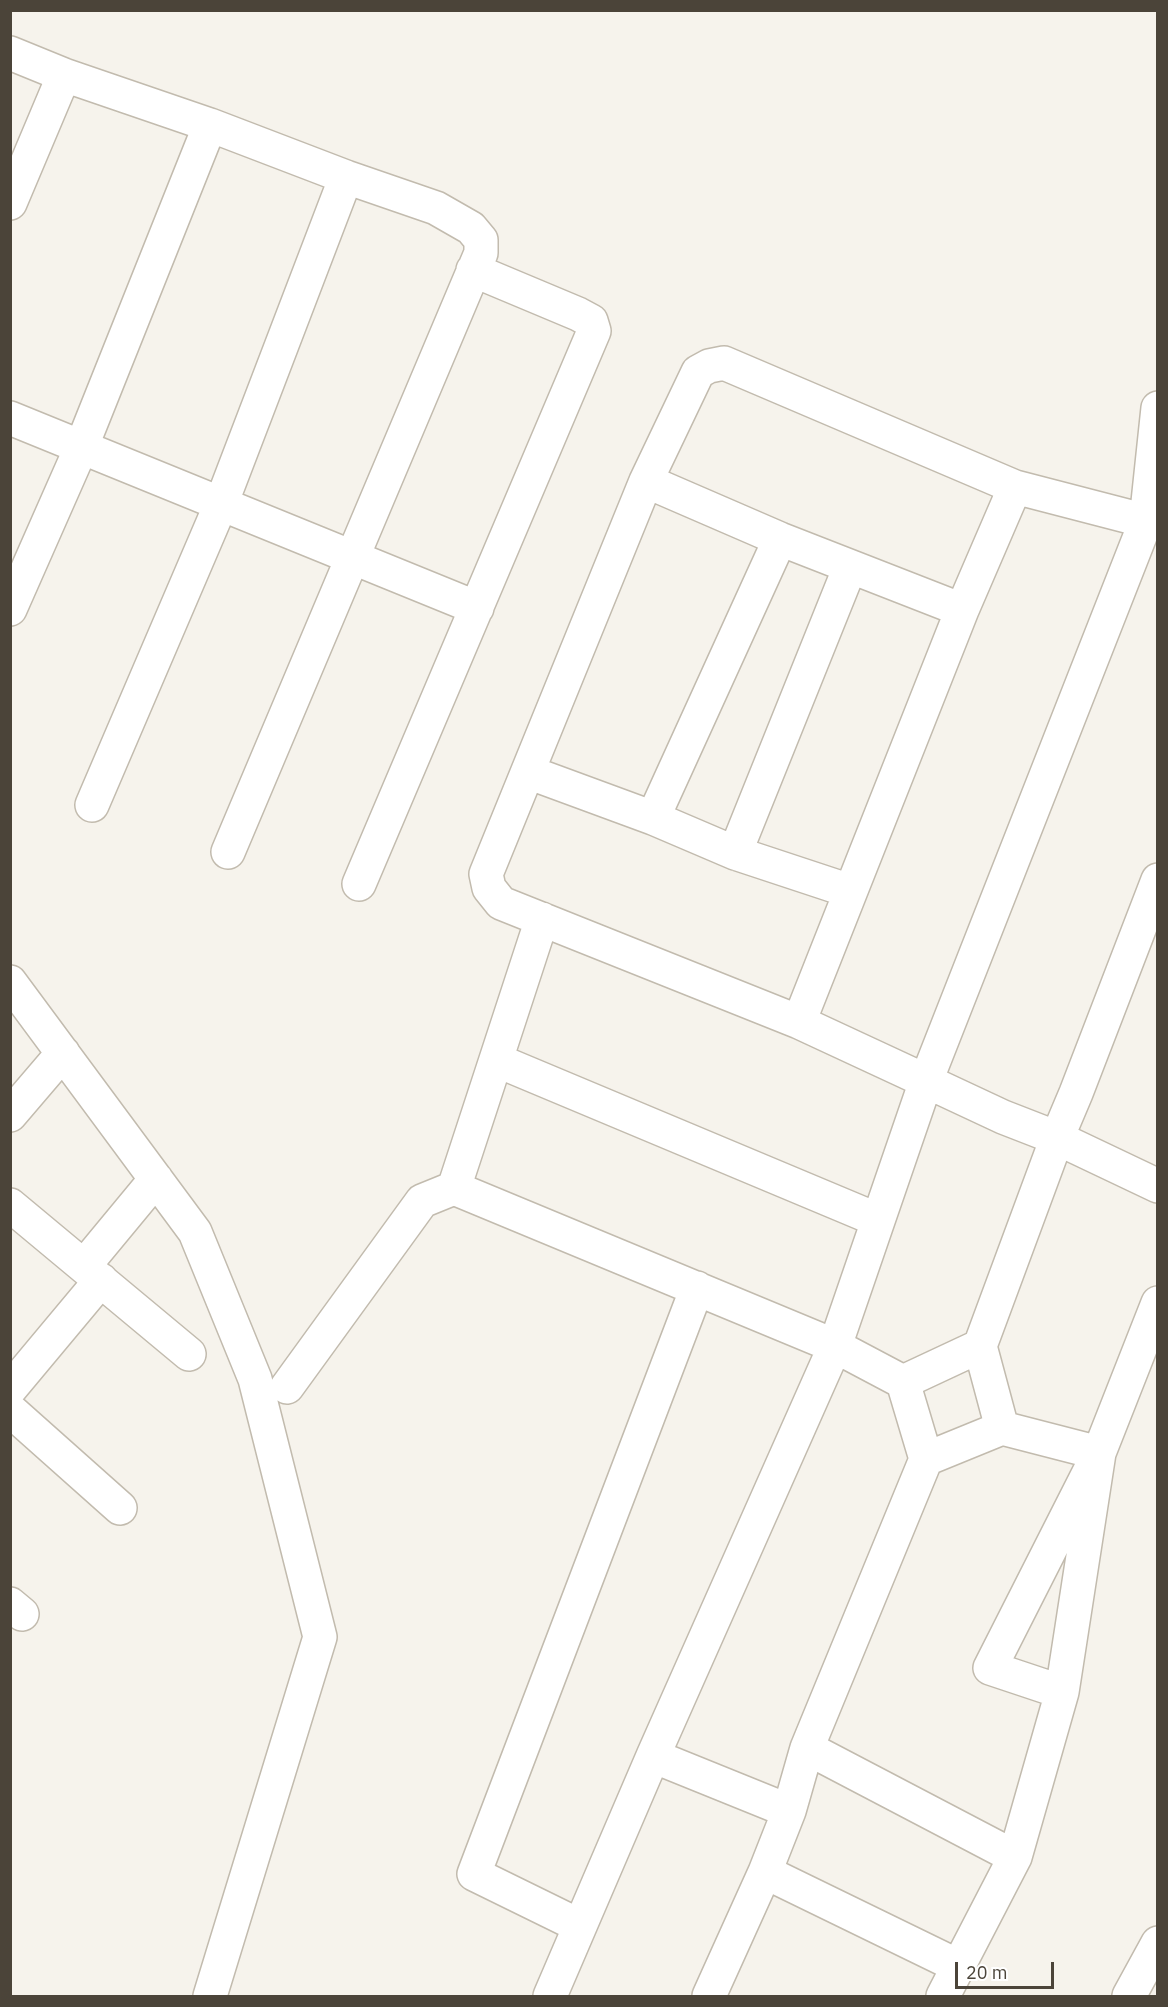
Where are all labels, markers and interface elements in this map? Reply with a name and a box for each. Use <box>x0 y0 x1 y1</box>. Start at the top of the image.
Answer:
scale bar <box>958 1950 1057 1988</box>
text: 20 m <box>966 1961 1008 1984</box>

